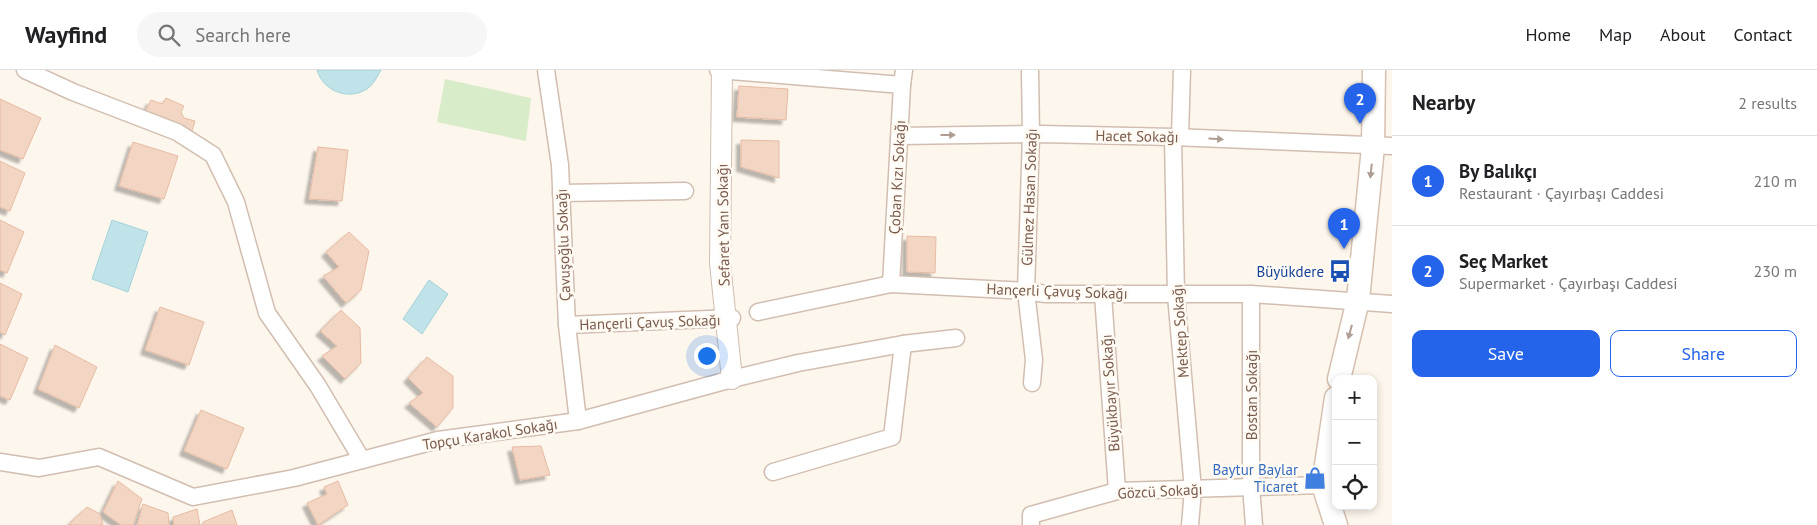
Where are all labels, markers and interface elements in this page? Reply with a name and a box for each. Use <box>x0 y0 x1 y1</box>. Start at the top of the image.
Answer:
search box <box>137 12 487 57</box>
text: Wayfind <box>25 19 107 50</box>
icon: search <box>155 21 183 49</box>
text: Search here <box>195 23 291 47</box>
text: Home <box>1525 23 1571 46</box>
text: Map <box>1599 23 1632 46</box>
text: About <box>1660 23 1706 46</box>
text: Contact <box>1734 23 1792 46</box>
pin: 2 <box>1344 83 1376 124</box>
text: Nearby <box>1412 89 1475 116</box>
text: 2 results <box>1738 93 1797 113</box>
street label: Çoban Kızı Sokağı <box>885 119 909 235</box>
street label: Hacet Sokağı <box>1095 126 1179 146</box>
street label: Gülmez Hasan Sokağı <box>1017 128 1041 266</box>
one-way arrow <box>941 131 957 139</box>
one-way arrow <box>1208 135 1224 143</box>
text: By Balıkçı <box>1459 159 1537 183</box>
street label: Sefaret Yanı Sokağı <box>712 163 734 287</box>
one-way arrow <box>1367 163 1375 179</box>
text: 1 <box>1423 171 1433 191</box>
text: 210 m <box>1754 171 1797 191</box>
text: Restaurant · Çayırbaşı Caddesi <box>1459 183 1664 203</box>
street label: Çavuşoğlu Sokağı <box>552 188 574 302</box>
pin: 1 <box>1328 208 1360 249</box>
text: Seç Market <box>1459 249 1548 273</box>
bus stop icon: Büyükdere <box>1327 258 1353 284</box>
text: 2 <box>1423 261 1433 281</box>
text: 230 m <box>1754 261 1797 281</box>
place label: Büyükdere <box>1256 262 1324 281</box>
text: Supermarket · Çayırbaşı Caddesi <box>1459 273 1678 293</box>
street label: Hançerli Çavuş Sokağı <box>986 279 1128 303</box>
street label: Mektep Sokağı <box>1167 283 1193 379</box>
street label: Hançerli Çavuş Sokağı <box>579 310 721 334</box>
one-way arrow <box>1346 324 1354 339</box>
button: Save <box>1412 330 1600 377</box>
button: Share <box>1610 330 1797 377</box>
street label: Büyükbayır Sokağı <box>1096 334 1124 452</box>
your location <box>694 343 720 369</box>
street label: Bostan Sokağı <box>1242 350 1261 440</box>
map controls <box>1332 375 1377 510</box>
button: + <box>1332 375 1377 420</box>
street label: Topçu Karakol Sokağı <box>421 414 559 454</box>
button: − <box>1332 420 1377 465</box>
place label: Baytur Baylar Ticaret <box>1212 460 1298 496</box>
shop icon: Baytur Baylar Ticaret <box>1302 465 1328 491</box>
button: locate <box>1332 465 1377 510</box>
street label: Gözcü Sokağı <box>1117 479 1203 503</box>

